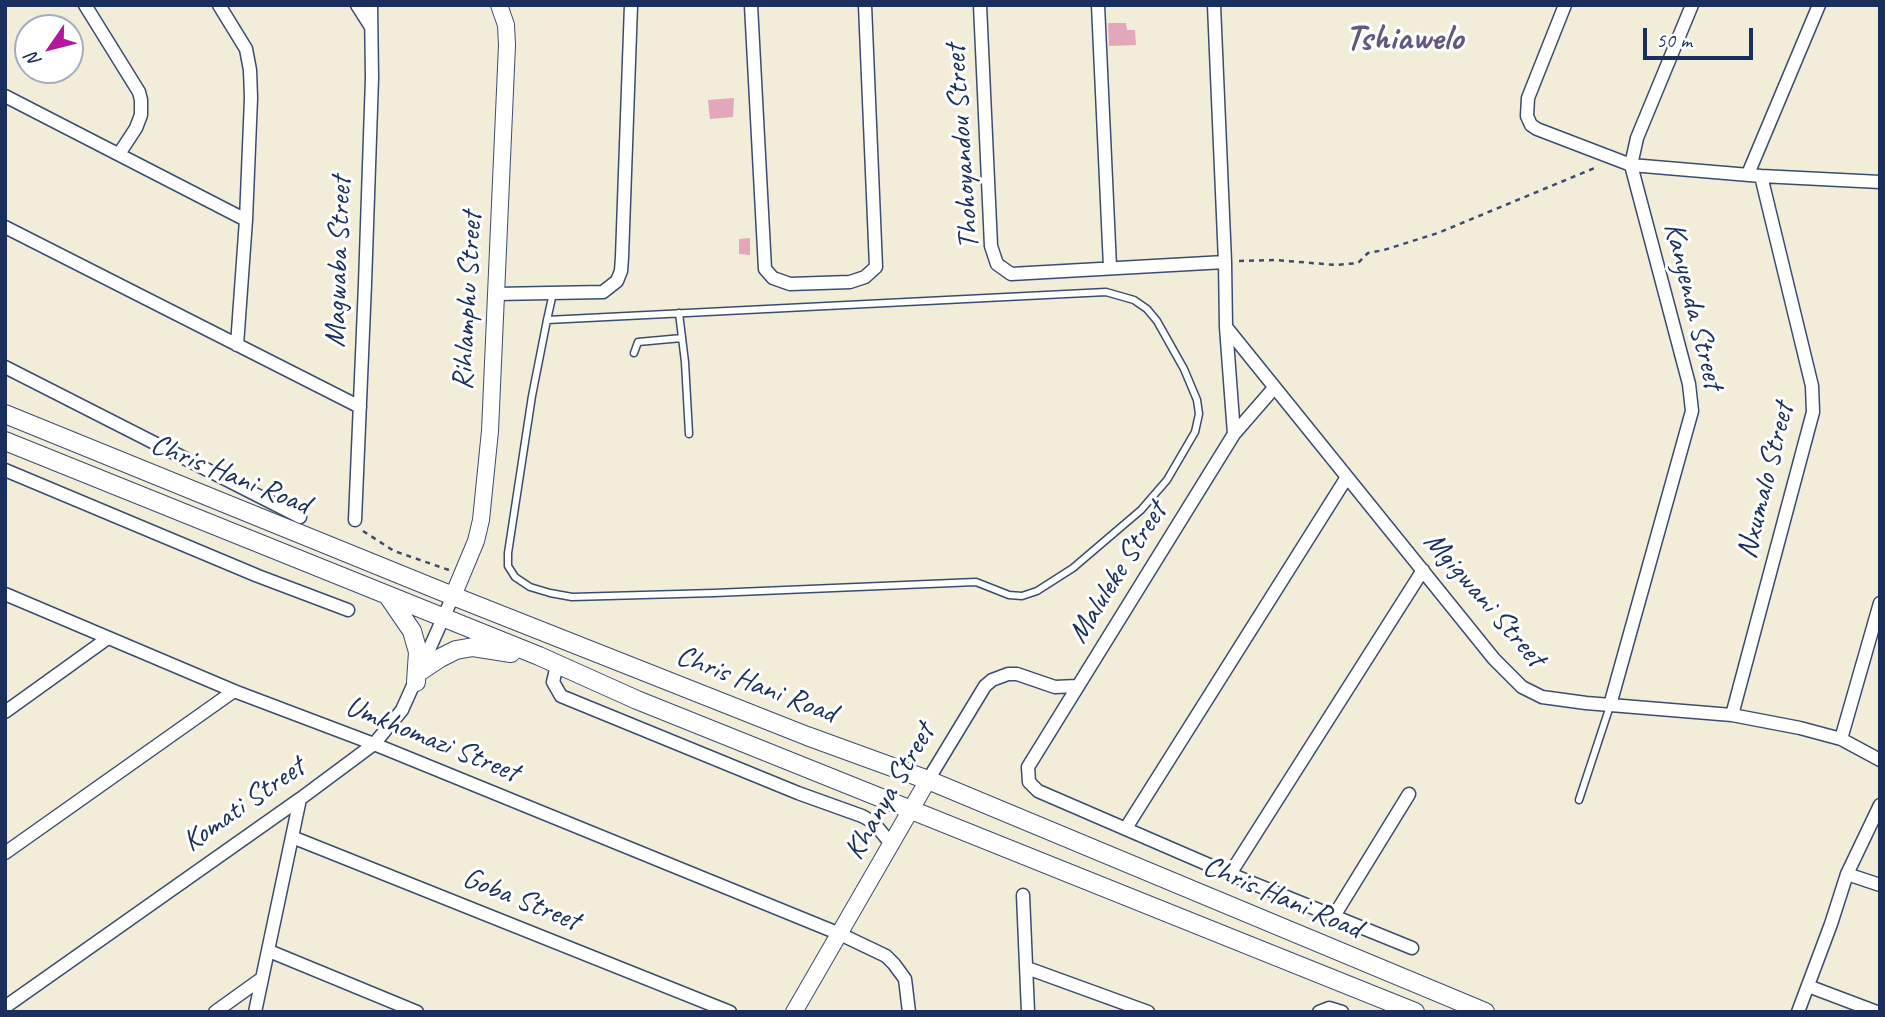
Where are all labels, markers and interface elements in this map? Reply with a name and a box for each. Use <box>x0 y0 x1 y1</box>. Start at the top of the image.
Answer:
north arrow <box>14 14 84 84</box>
scale bar <box>1647 14 1757 58</box>
district label: Tshiawelo <box>1345 17 1463 61</box>
text: 50 m <box>1656 27 1692 53</box>
street label: Thohoyandou Street <box>938 43 988 251</box>
text: N <box>20 48 47 72</box>
street label: Magwaba Street <box>318 176 360 348</box>
street label: Rihlamphu Street <box>445 211 491 391</box>
street label: Kanyenda Street <box>1655 219 1731 393</box>
street label: Nxumalo Street <box>1729 400 1803 562</box>
street label: Chris Hani Road <box>145 427 315 523</box>
street label: Maluleke Street <box>1061 496 1175 650</box>
street label: Mgigwani Street <box>1415 525 1553 675</box>
street label: Chris Hani Road <box>671 638 841 732</box>
street label: Umkhomazi Street <box>340 689 524 791</box>
street label: Khanya Street <box>837 718 943 866</box>
street label: Komati Street <box>176 750 312 860</box>
street label: Chris Hani Road <box>1197 848 1367 948</box>
street label: Goba Street <box>457 860 585 940</box>

